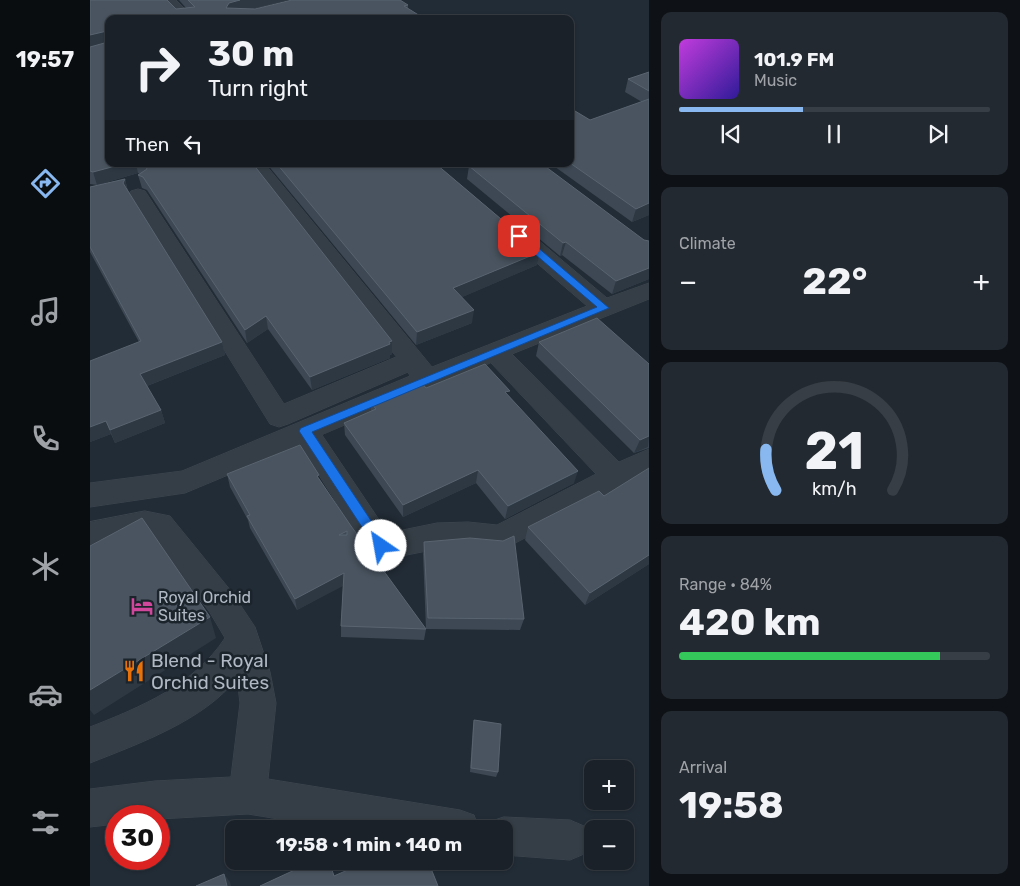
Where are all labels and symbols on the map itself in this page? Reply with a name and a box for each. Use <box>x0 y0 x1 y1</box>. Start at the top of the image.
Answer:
pin <box>498 215 540 257</box>
position arrow <box>354 519 406 571</box>
place label: Royal Orchid Suites <box>158 588 251 625</box>
hotel icon: Royal Orchid Suites <box>129 593 155 619</box>
place label: Blend - Royal Orchid Suites <box>151 649 269 694</box>
restaurant icon: Blend - Royal Orchid Suites <box>121 658 147 684</box>
speed limit sign: 30 <box>105 805 170 870</box>

